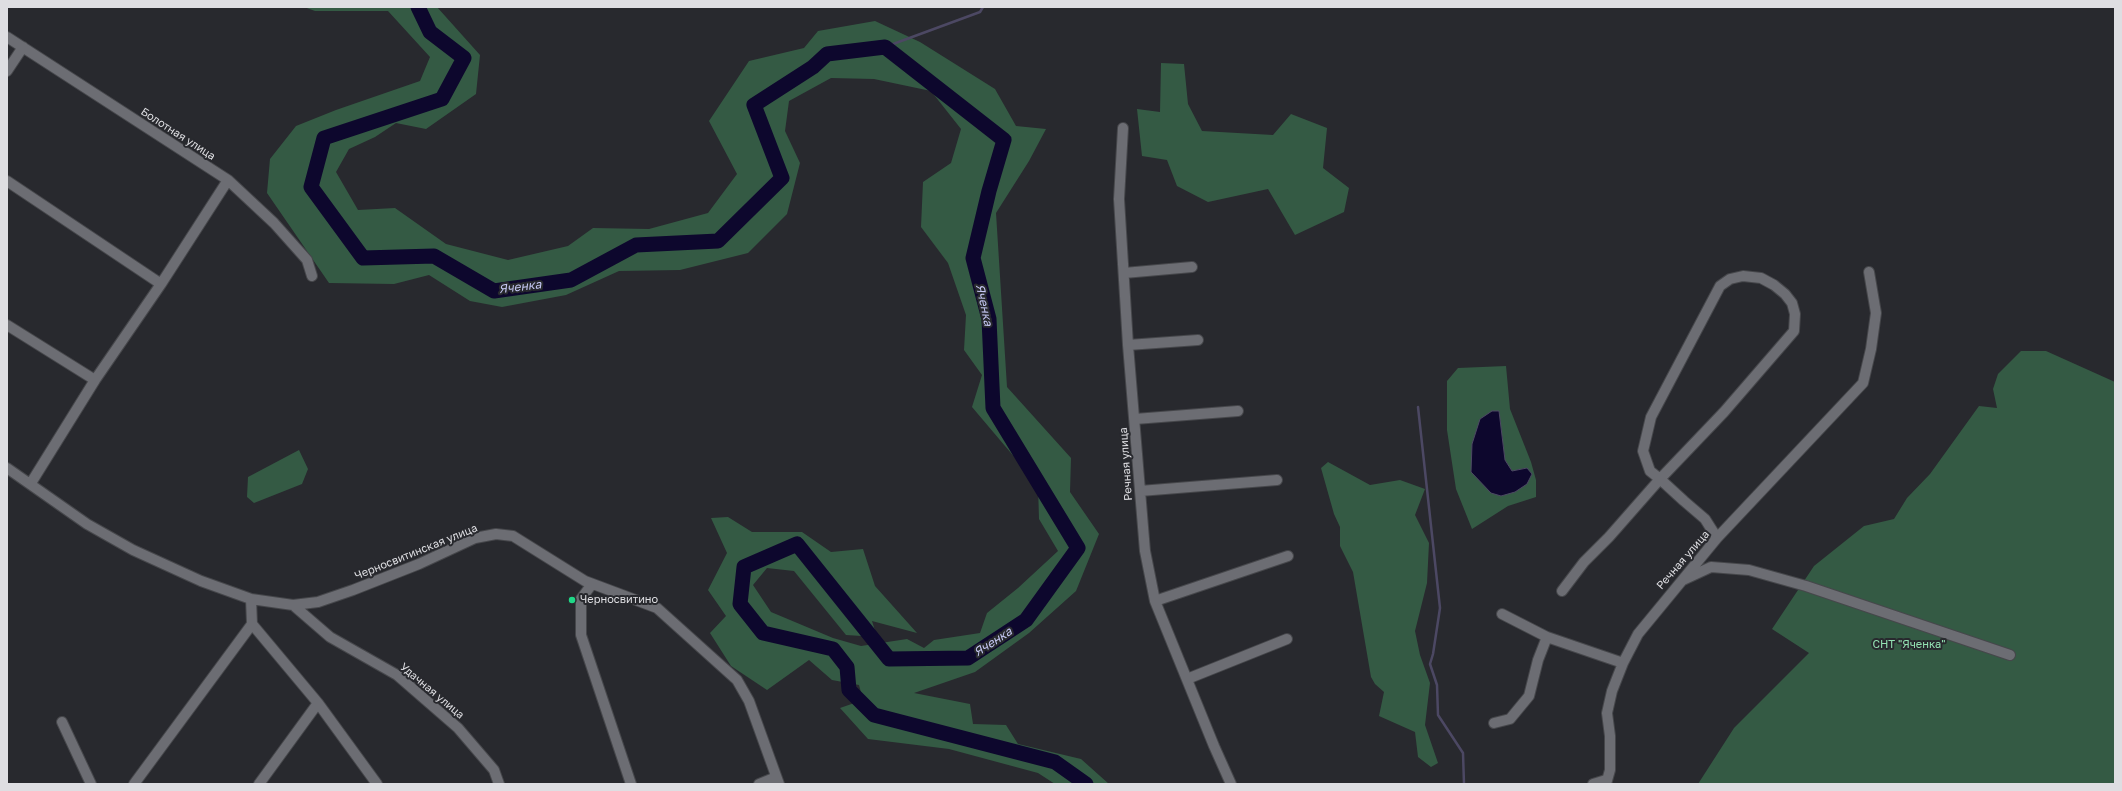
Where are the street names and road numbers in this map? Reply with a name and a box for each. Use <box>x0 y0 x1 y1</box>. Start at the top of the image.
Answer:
street label: Болотная улица <box>138 105 218 163</box>
street label: Речная улица <box>1117 427 1135 501</box>
street label: Черносвитинская улица <box>353 521 479 583</box>
street label: Речная улица <box>1654 528 1712 592</box>
street label: Удачная улица <box>397 660 467 722</box>

